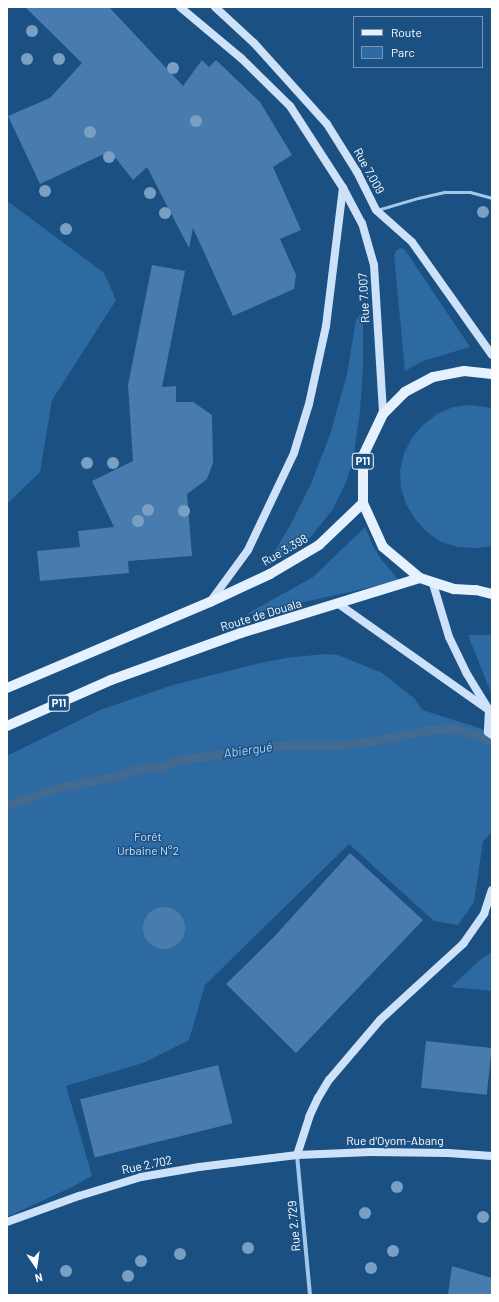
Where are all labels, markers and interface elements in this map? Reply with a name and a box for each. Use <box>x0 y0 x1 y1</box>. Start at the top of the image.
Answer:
legend <box>353 16 483 68</box>
text: Route <box>391 25 422 39</box>
text: Parc <box>391 45 415 59</box>
street label: Rue 7.009 <box>350 145 388 197</box>
street label: Rue 7.007 <box>356 273 372 323</box>
road number: P11 <box>351 452 375 470</box>
street label: Rue 3.398 <box>259 531 311 569</box>
street label: Route de Douala <box>219 596 303 634</box>
road number: P11 <box>47 694 71 712</box>
water label: Abiergué <box>223 739 273 761</box>
park label: Forêt Urbaine N°2 <box>117 830 179 858</box>
street label: Rue d'Oyom-Abang <box>346 1134 444 1148</box>
street label: Rue 2.702 <box>120 1153 174 1177</box>
street label: Rue 2.729 <box>285 1200 303 1252</box>
north arrow <box>16 1246 56 1286</box>
text: N <box>34 1271 44 1285</box>

